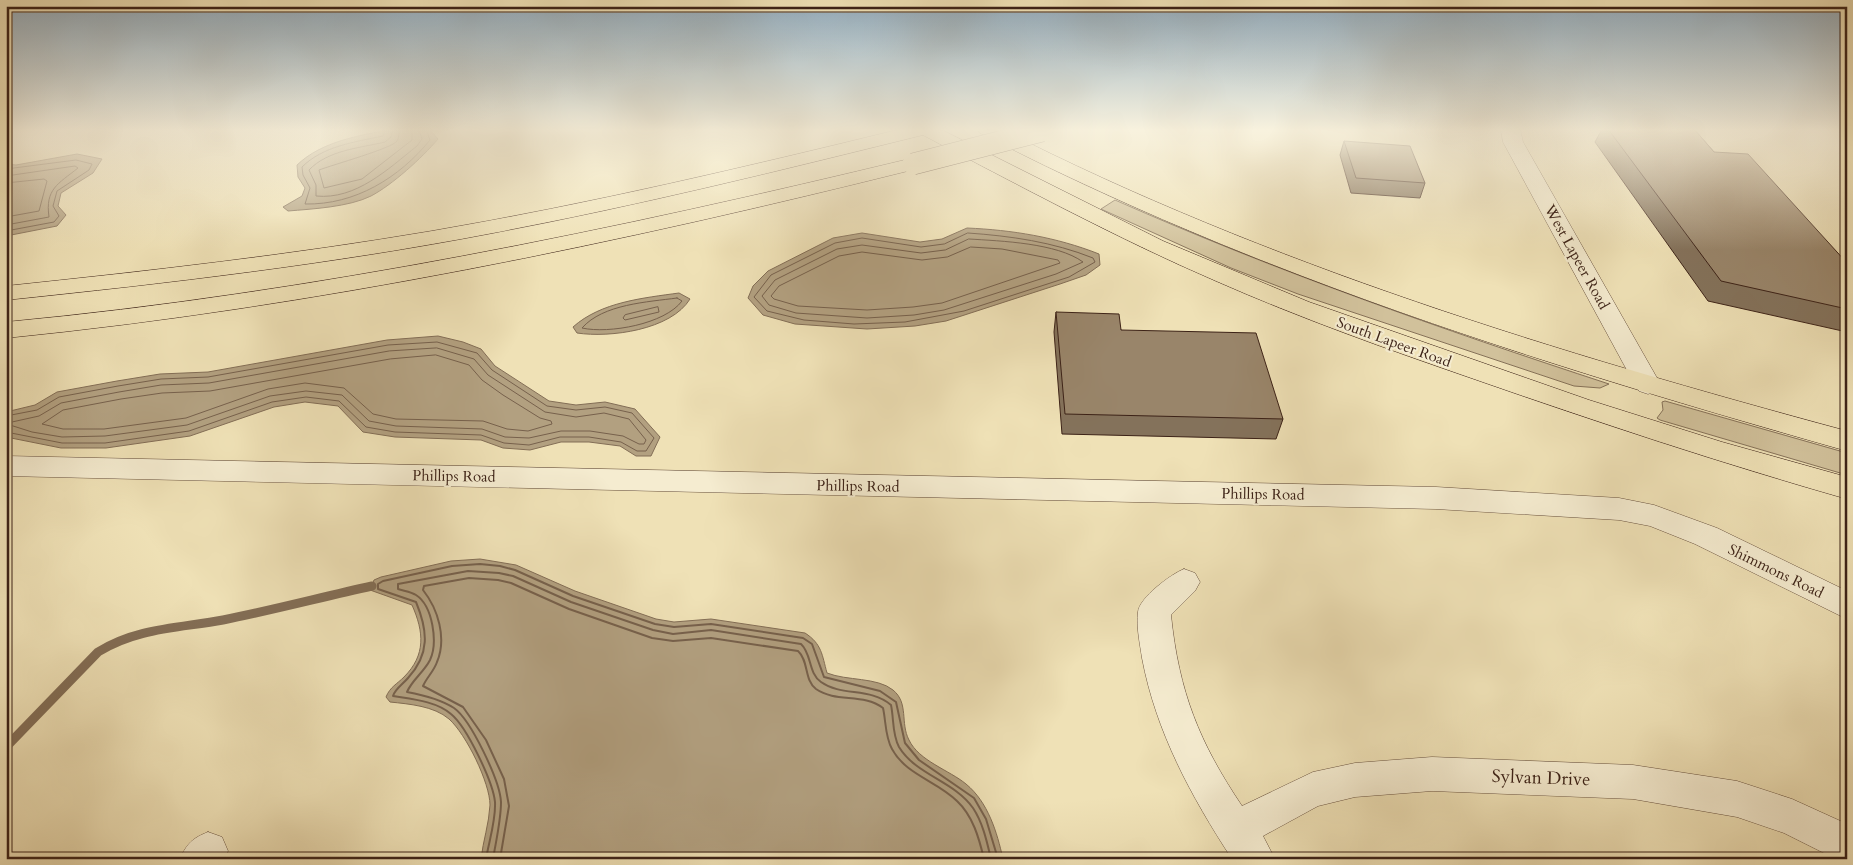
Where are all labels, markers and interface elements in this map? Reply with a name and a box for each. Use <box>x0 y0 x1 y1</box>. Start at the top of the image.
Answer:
street label: West Lapeer Road <box>1539 200 1614 313</box>
street label: South Lapeer Road <box>1334 312 1454 372</box>
street label: Phillips Road <box>412 465 496 487</box>
street label: Phillips Road <box>816 475 900 497</box>
street label: Phillips Road <box>1221 483 1305 505</box>
street label: Shimmons Road <box>1725 539 1827 603</box>
street label: Sylvan Drive <box>1491 764 1591 792</box>

